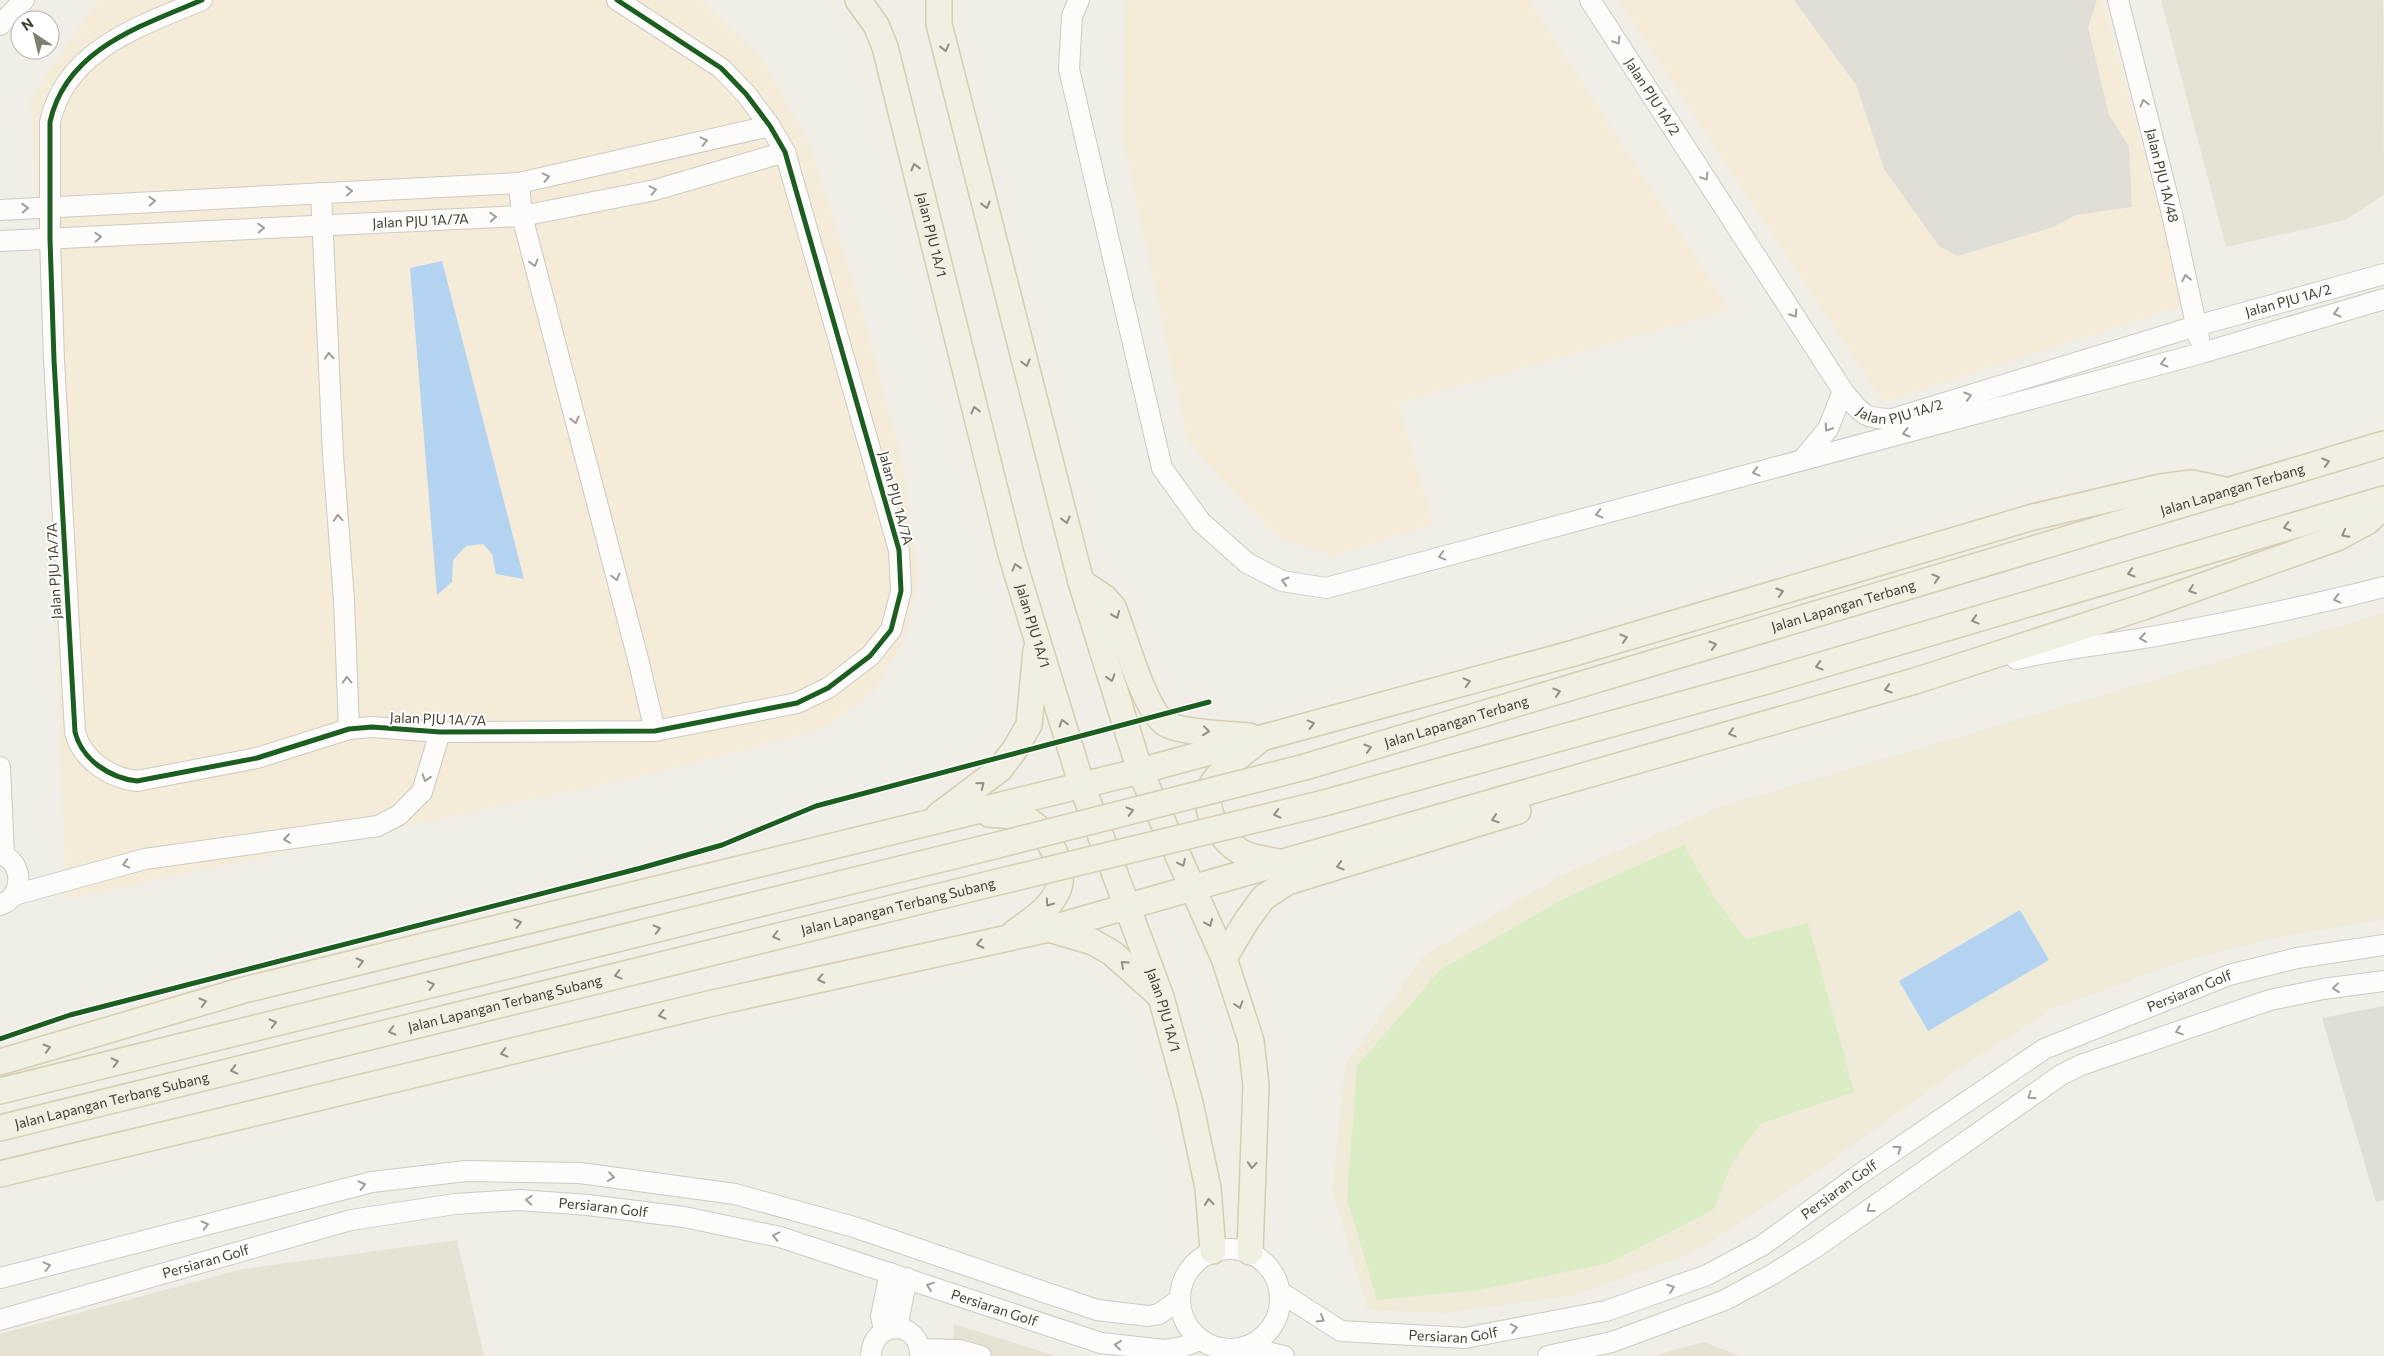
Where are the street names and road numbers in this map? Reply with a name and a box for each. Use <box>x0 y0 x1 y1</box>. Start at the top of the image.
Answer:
street label: Jalan PJU 1A/2 <box>1622 55 1684 138</box>
street label: Jalan PJU 1A/48 <box>2143 126 2183 224</box>
street label: Jalan PJU 1A/1 <box>913 190 951 279</box>
street label: Jalan PJU 1A/7A <box>372 210 469 231</box>
street label: Jalan PJU 1A/2 <box>2243 280 2333 320</box>
street label: Jalan PJU 1A/2 <box>1853 395 1945 427</box>
street label: Jalan PJU 1A/7A <box>876 449 917 547</box>
street label: Jalan Lapangan Terbang <box>2158 459 2307 519</box>
street label: Jalan PJU 1A/7A <box>42 522 65 620</box>
street label: Jalan Lapangan Terbang <box>1769 576 1918 635</box>
street label: Jalan PJU 1A/1 <box>1013 582 1054 670</box>
street label: Jalan Lapangan Terbang <box>1382 691 1531 751</box>
street label: Jalan PJU 1A/7A <box>390 708 487 729</box>
street label: Jalan Lapangan Terbang Subang <box>799 874 997 938</box>
street label: Jalan PJU 1A/1 <box>1143 965 1185 1054</box>
street label: Persiaran Golf <box>2144 966 2234 1015</box>
street label: Jalan Lapangan Terbang Subang <box>406 971 604 1035</box>
street label: Jalan Lapangan Terbang Subang <box>13 1068 211 1132</box>
street label: Persiaran Golf <box>1797 1156 1881 1222</box>
street label: Persiaran Golf <box>558 1194 650 1220</box>
street label: Persiaran Golf <box>160 1240 252 1281</box>
street label: Persiaran Golf <box>949 1285 1040 1330</box>
street label: Persiaran Golf <box>1408 1323 1500 1346</box>

